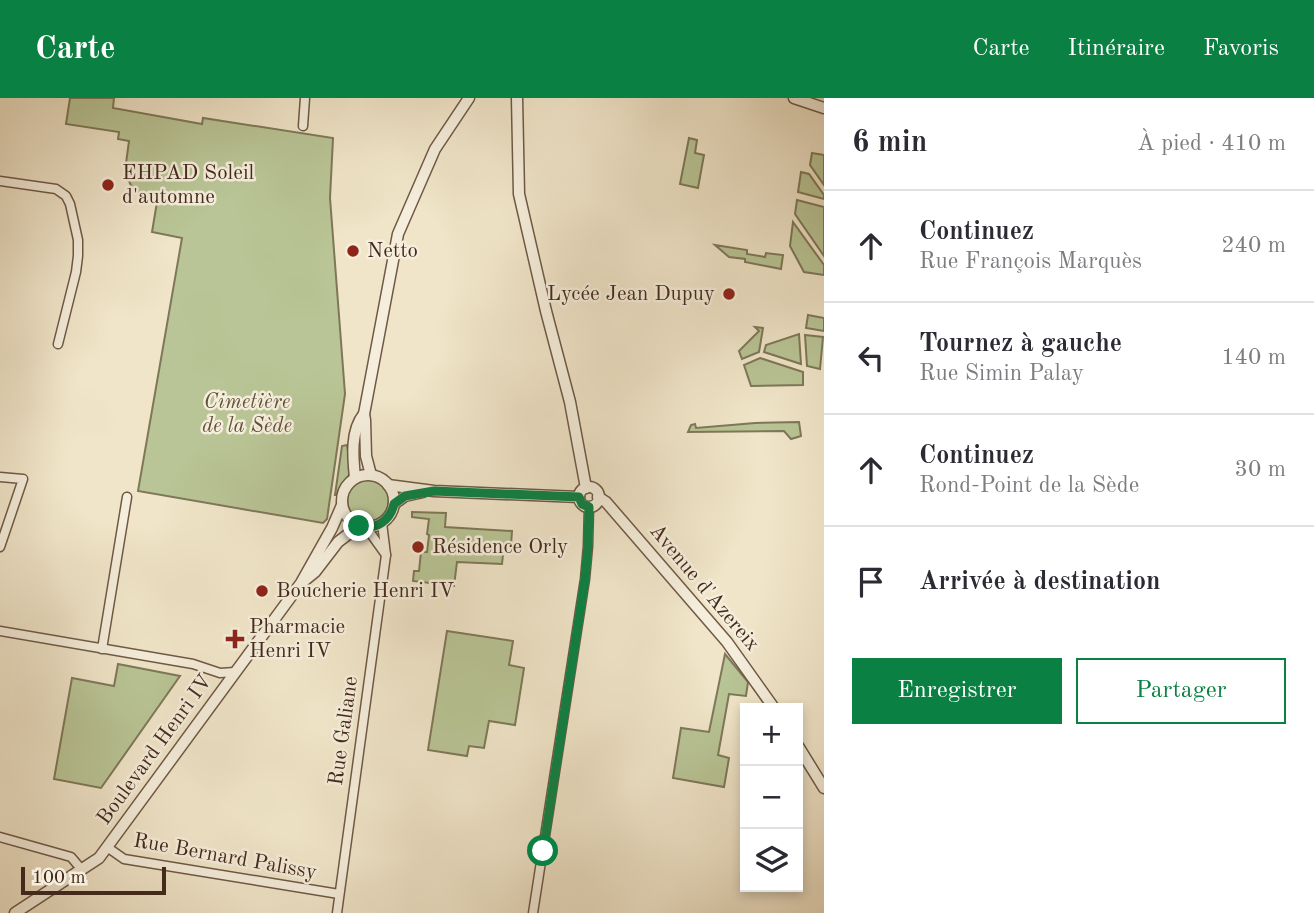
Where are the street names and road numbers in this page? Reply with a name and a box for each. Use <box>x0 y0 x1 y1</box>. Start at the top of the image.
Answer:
street label: Avenue d'Azereix <box>645 521 763 655</box>
street label: Boulevard Henri IV <box>94 671 216 829</box>
street label: Rue Galiane <box>326 675 362 787</box>
street label: Rue Bernard Palissy <box>132 830 318 884</box>

